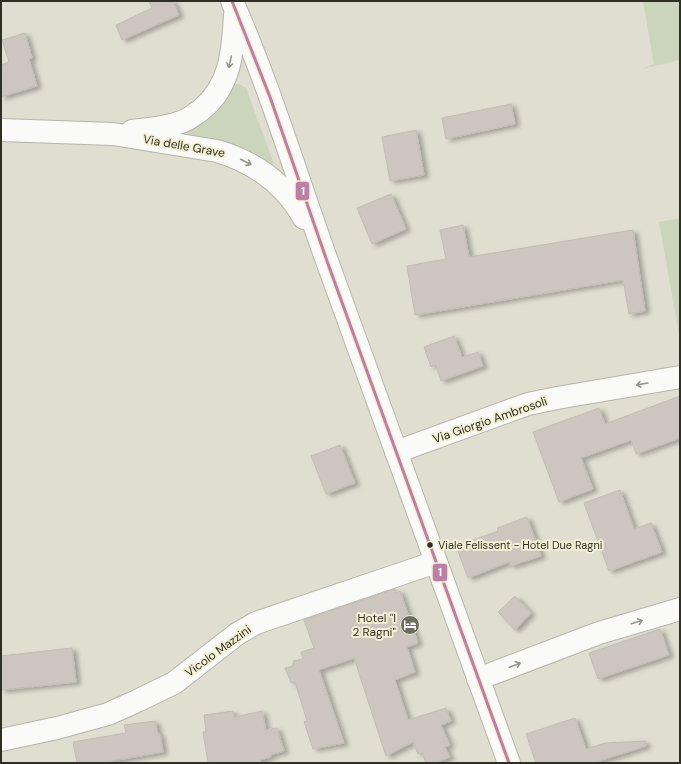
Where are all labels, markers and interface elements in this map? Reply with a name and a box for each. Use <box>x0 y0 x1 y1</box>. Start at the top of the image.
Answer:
one-way arrow <box>225 56 233 69</box>
street label: Via delle Grave <box>142 131 226 161</box>
one-way arrow <box>240 159 252 166</box>
line badge: 1 <box>295 181 310 201</box>
text: 1 <box>301 184 305 198</box>
one-way arrow <box>635 380 648 388</box>
street label: Via Giorgio Ambrosoli <box>431 393 549 447</box>
place label: Viale Felissent - Hotel Due Ragni <box>438 538 602 552</box>
marker: Viale Felissent - Hotel Due Ragni <box>425 540 435 550</box>
line badge: 1 <box>432 563 448 582</box>
text: 1 <box>438 565 442 579</box>
place label: Hotel "I 2 Ragni" <box>352 610 396 640</box>
hotel icon: Hotel "I 2 Ragni" <box>399 614 421 636</box>
one-way arrow <box>630 618 643 625</box>
street label: Vicolo Mazzini <box>182 621 254 680</box>
one-way arrow <box>508 660 520 668</box>

